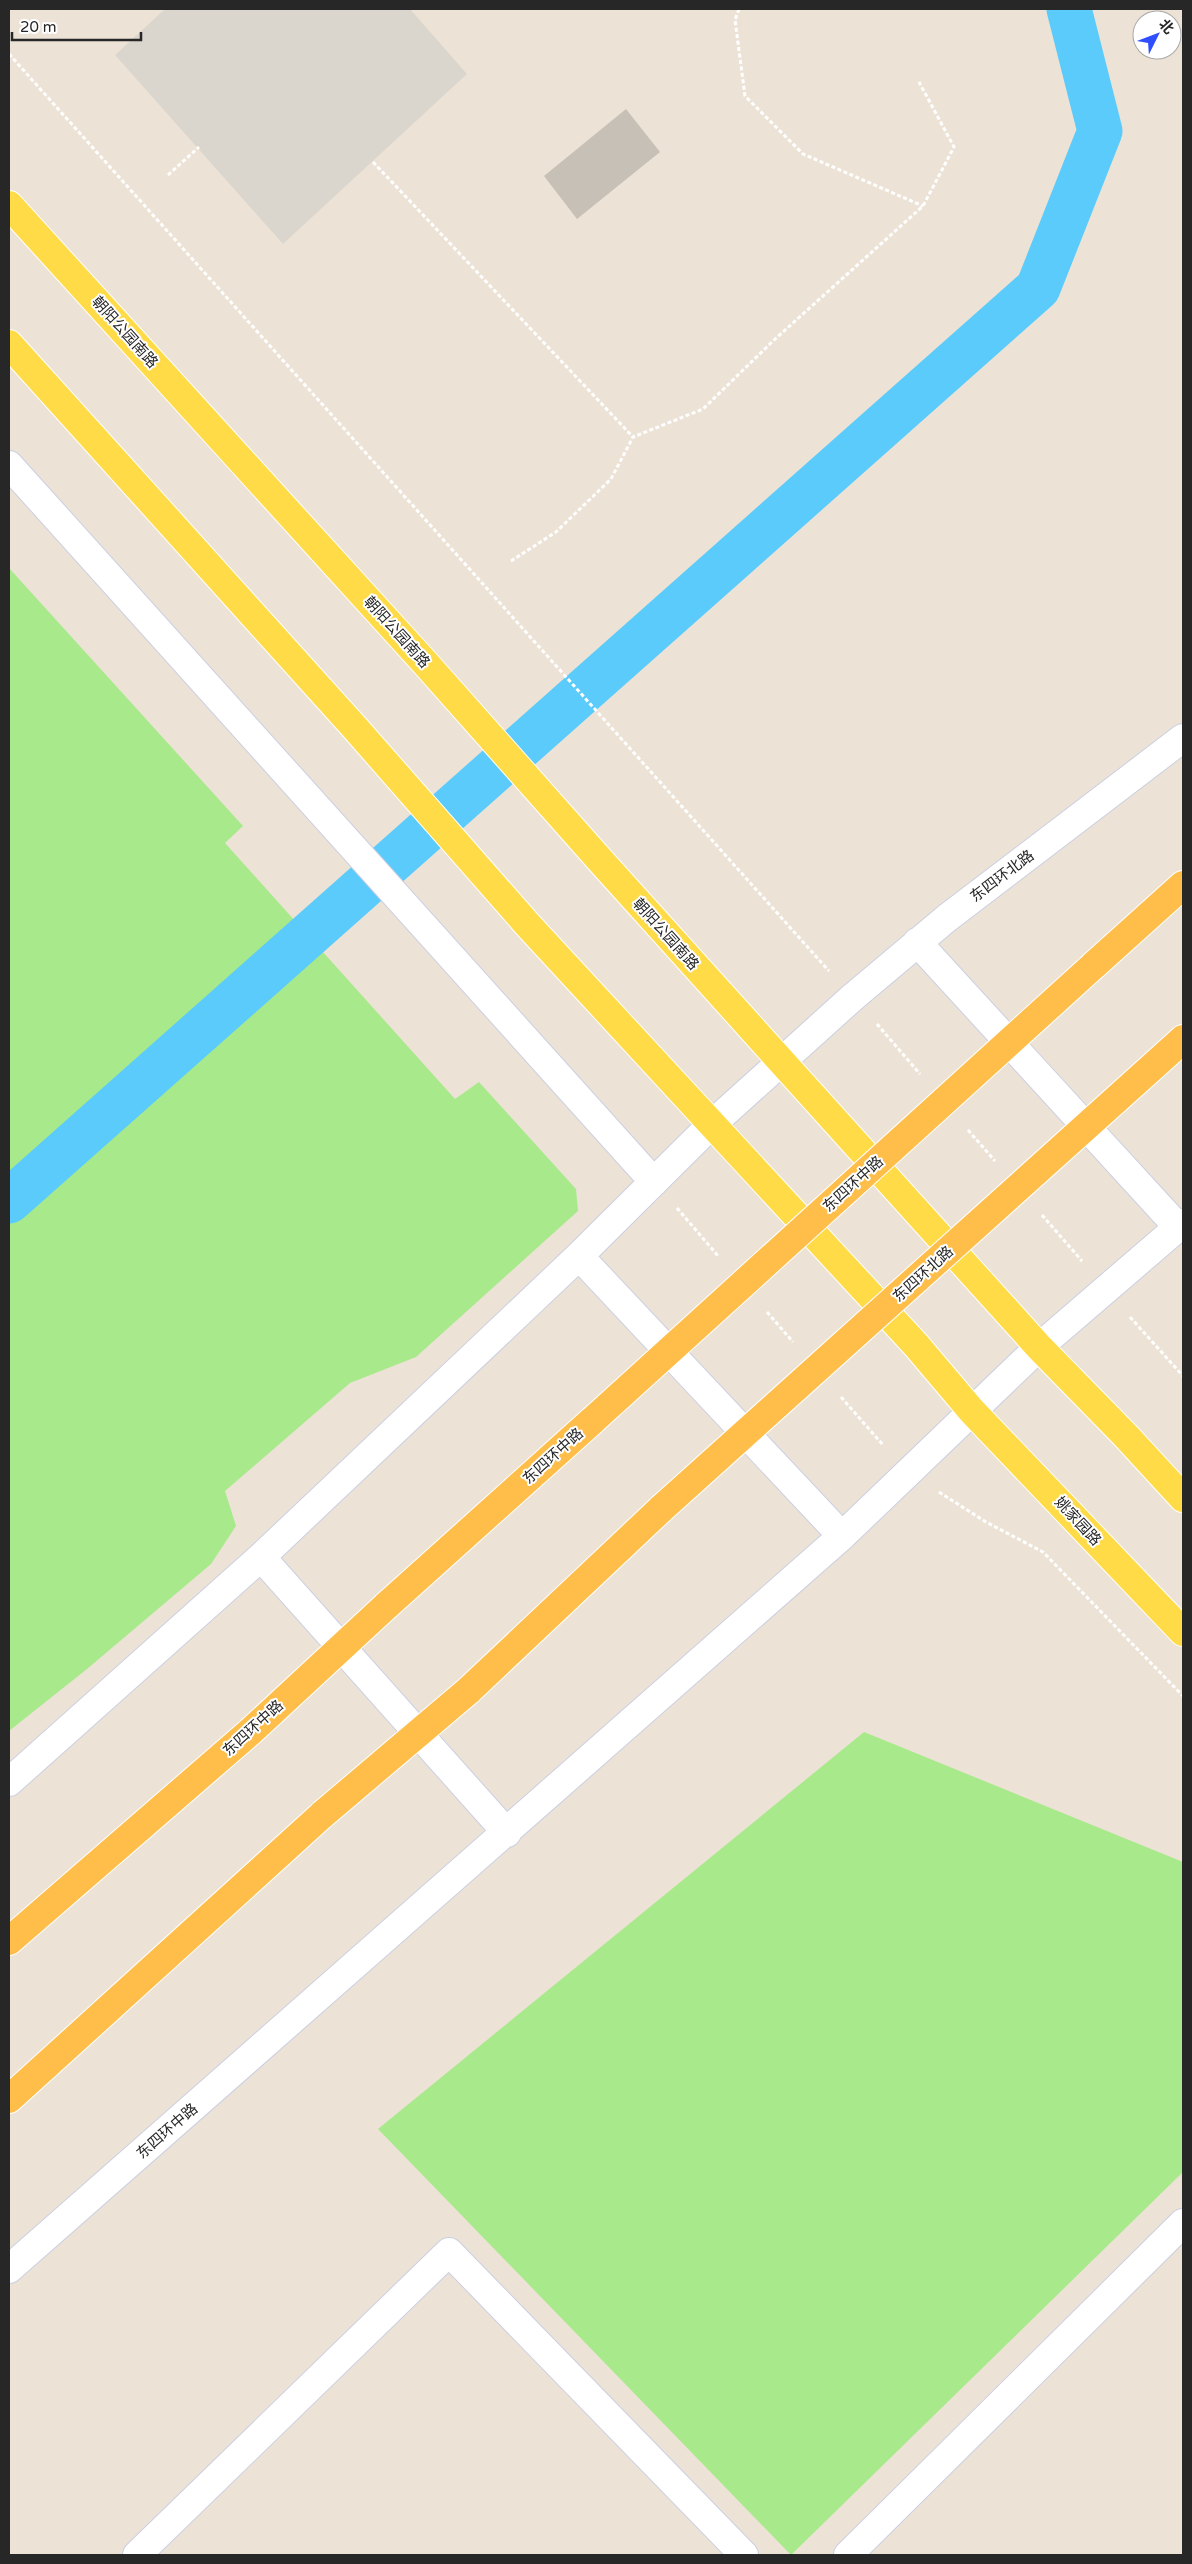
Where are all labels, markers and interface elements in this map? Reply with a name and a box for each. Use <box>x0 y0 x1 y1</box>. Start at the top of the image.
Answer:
scale bar <box>12 10 141 42</box>
north arrow <box>1132 10 1182 60</box>
text: 北 <box>1155 16 1177 38</box>
text: 20 m <box>20 18 57 36</box>
street label: 朝阳公园南路 <box>88 293 162 371</box>
street label: 朝阳公园南路 <box>360 593 434 671</box>
street label: 东四环北路 <box>967 846 1037 906</box>
street label: 朝阳公园南路 <box>629 895 703 973</box>
street label: 东四环中路 <box>819 1152 887 1216</box>
street label: 东四环北路 <box>889 1242 957 1306</box>
street label: 东四环中路 <box>519 1424 587 1488</box>
street label: 姚家园路 <box>1051 1493 1105 1549</box>
street label: 东四环中路 <box>219 1696 287 1760</box>
street label: 东四环中路 <box>133 2100 201 2162</box>

